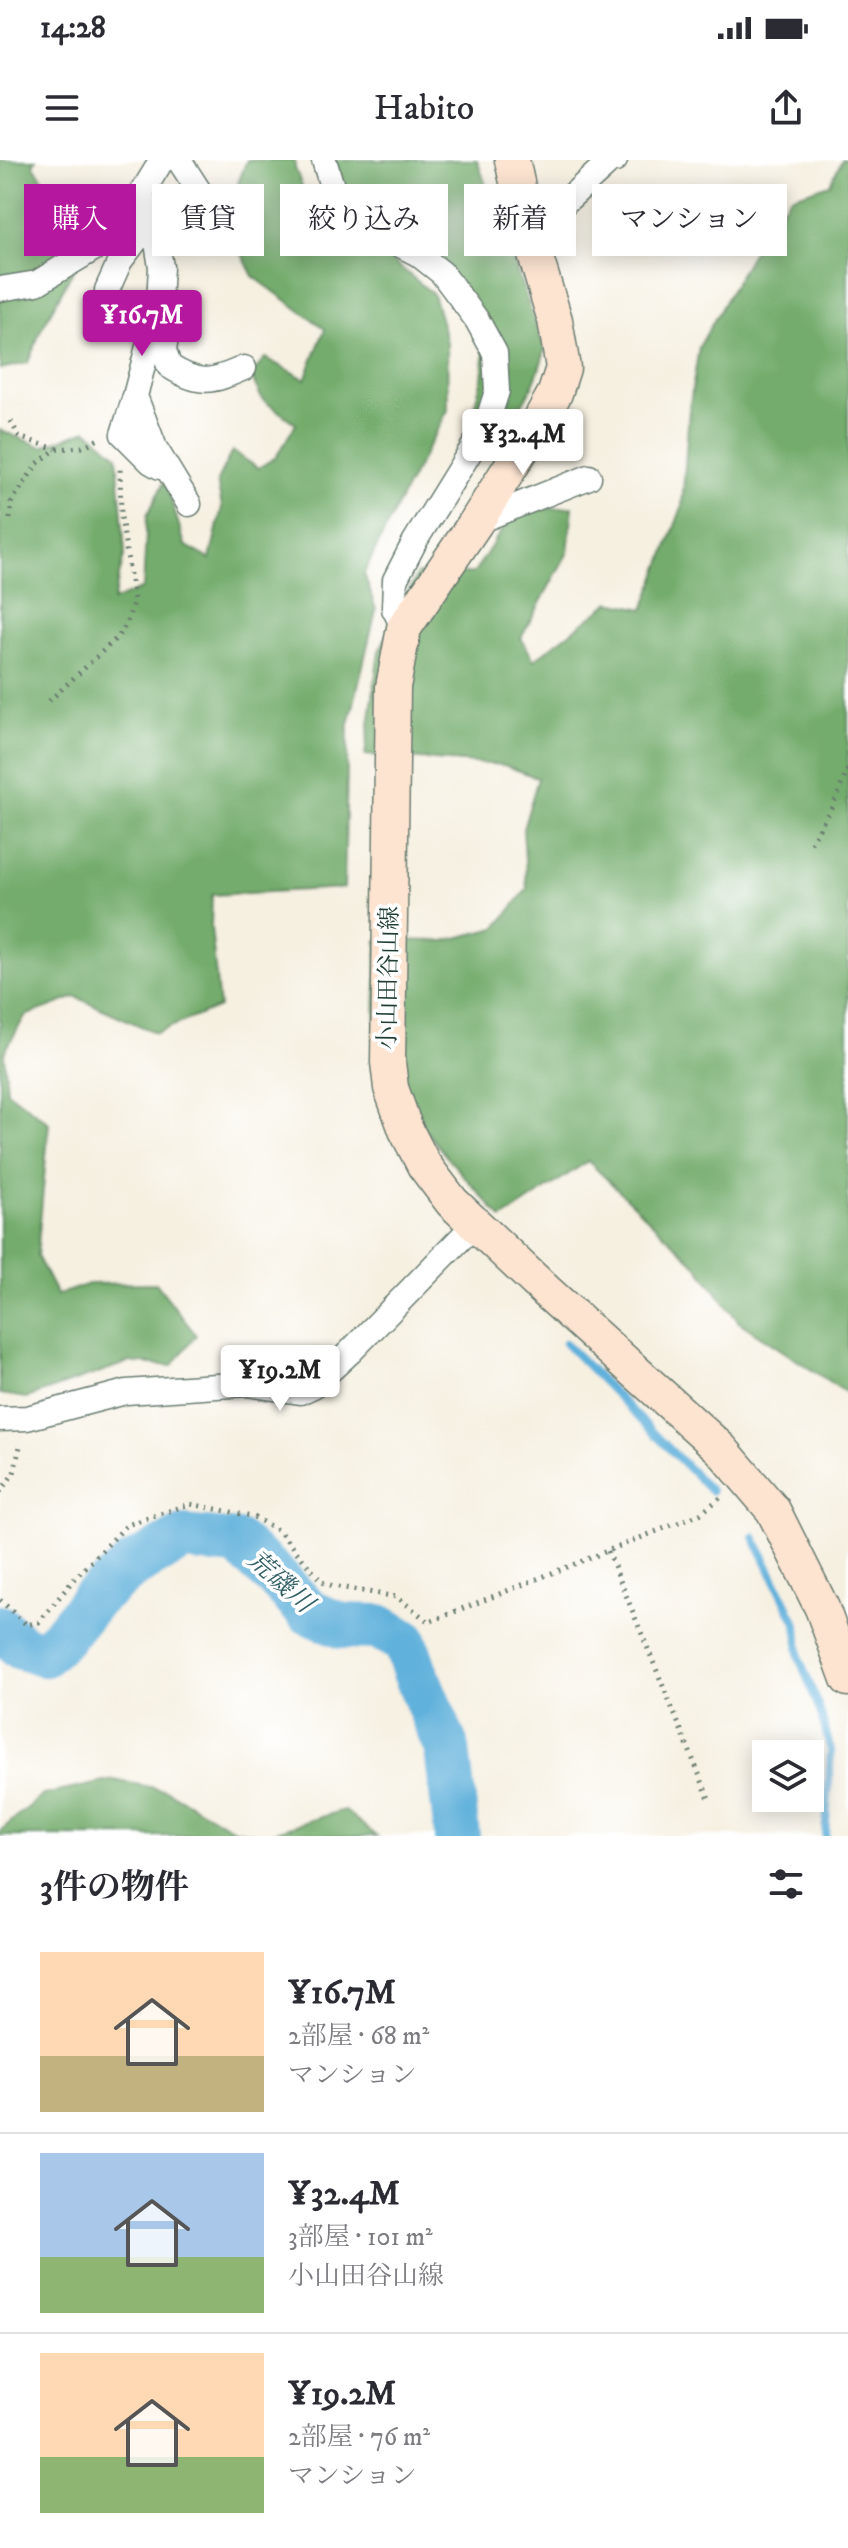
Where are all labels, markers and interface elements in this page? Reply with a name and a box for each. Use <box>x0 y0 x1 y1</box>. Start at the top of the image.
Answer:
text: 14:28 <box>40 10 106 47</box>
icon: menu <box>40 86 84 130</box>
text: Habito <box>374 86 474 131</box>
icon: share <box>764 86 808 130</box>
chip: 購入 <box>24 184 136 256</box>
chip: 賃貸 <box>152 184 264 256</box>
chip: 絞り込み <box>280 184 448 256</box>
chip: 新着 <box>464 184 576 256</box>
chip: マンション <box>592 184 787 256</box>
pin: ¥16.7M <box>77 290 207 358</box>
text: ¥16.7M <box>101 299 183 332</box>
pin: ¥32.4M <box>458 409 588 477</box>
text: ¥32.4M <box>480 418 566 451</box>
street label: 小山田谷山線 <box>373 906 405 1050</box>
pin: ¥19.2M <box>215 1345 345 1413</box>
text: ¥19.2M <box>239 1354 321 1387</box>
water label: 荒磯川 <box>240 1544 322 1622</box>
map controls <box>752 1740 824 1812</box>
button: layers <box>752 1740 824 1812</box>
icon: filters <box>764 1862 808 1906</box>
text: 3件の物件 <box>40 1867 189 1909</box>
text: ¥16.7M <box>288 1972 396 2014</box>
icon: home <box>104 1984 200 2080</box>
text: 2部屋 · 68 m² <box>288 2020 429 2053</box>
text: マンション <box>288 2059 417 2092</box>
text: ¥32.4M <box>288 2173 400 2215</box>
icon: home <box>104 2185 200 2281</box>
text: 3部屋 · 101 m² <box>288 2221 433 2254</box>
text: 小山田谷山線 <box>288 2260 444 2293</box>
text: ¥19.2M <box>288 2373 396 2415</box>
icon: home <box>104 2385 200 2481</box>
text: 2部屋 · 76 m² <box>288 2421 430 2454</box>
text: マンション <box>288 2460 417 2493</box>

